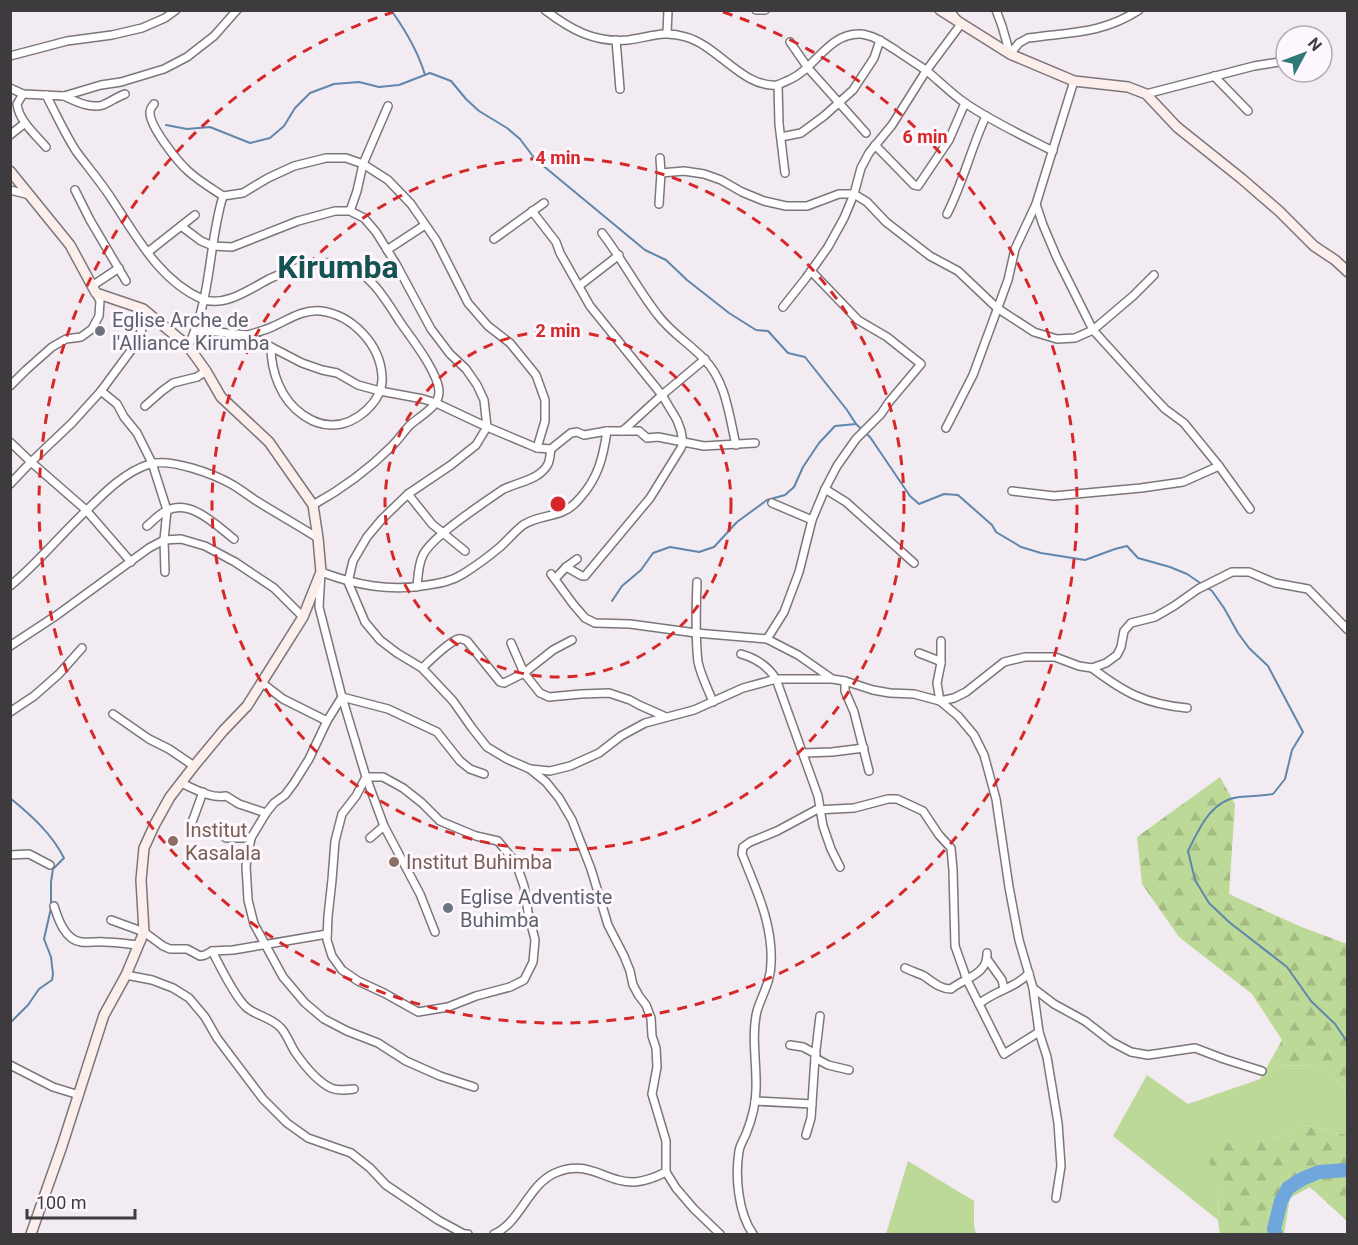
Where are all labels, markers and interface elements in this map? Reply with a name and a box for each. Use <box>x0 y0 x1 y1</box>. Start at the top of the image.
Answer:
north arrow <box>1274 24 1334 84</box>
text: N <box>1304 34 1326 55</box>
text: 6 min <box>902 126 948 147</box>
text: 4 min <box>535 147 581 168</box>
district label: Kirumba <box>277 248 399 286</box>
place label: Eglise Arche de l'Alliance Kirumba <box>112 308 270 355</box>
text: 2 min <box>535 320 581 341</box>
marker: Eglise Arche de l'Alliance Kirumba <box>93 324 107 338</box>
centre of rings <box>548 494 568 514</box>
place label: Institut Kasalala <box>185 818 261 865</box>
marker: Institut Kasalala <box>166 834 180 848</box>
place label: Institut Buhimba <box>406 850 552 874</box>
marker: Institut Buhimba <box>387 855 401 869</box>
place label: Eglise Adventiste Buhimba <box>460 885 612 932</box>
marker: Eglise Adventiste Buhimba <box>441 901 455 915</box>
scale bar <box>27 1182 135 1220</box>
text: 100 m <box>36 1192 87 1213</box>

